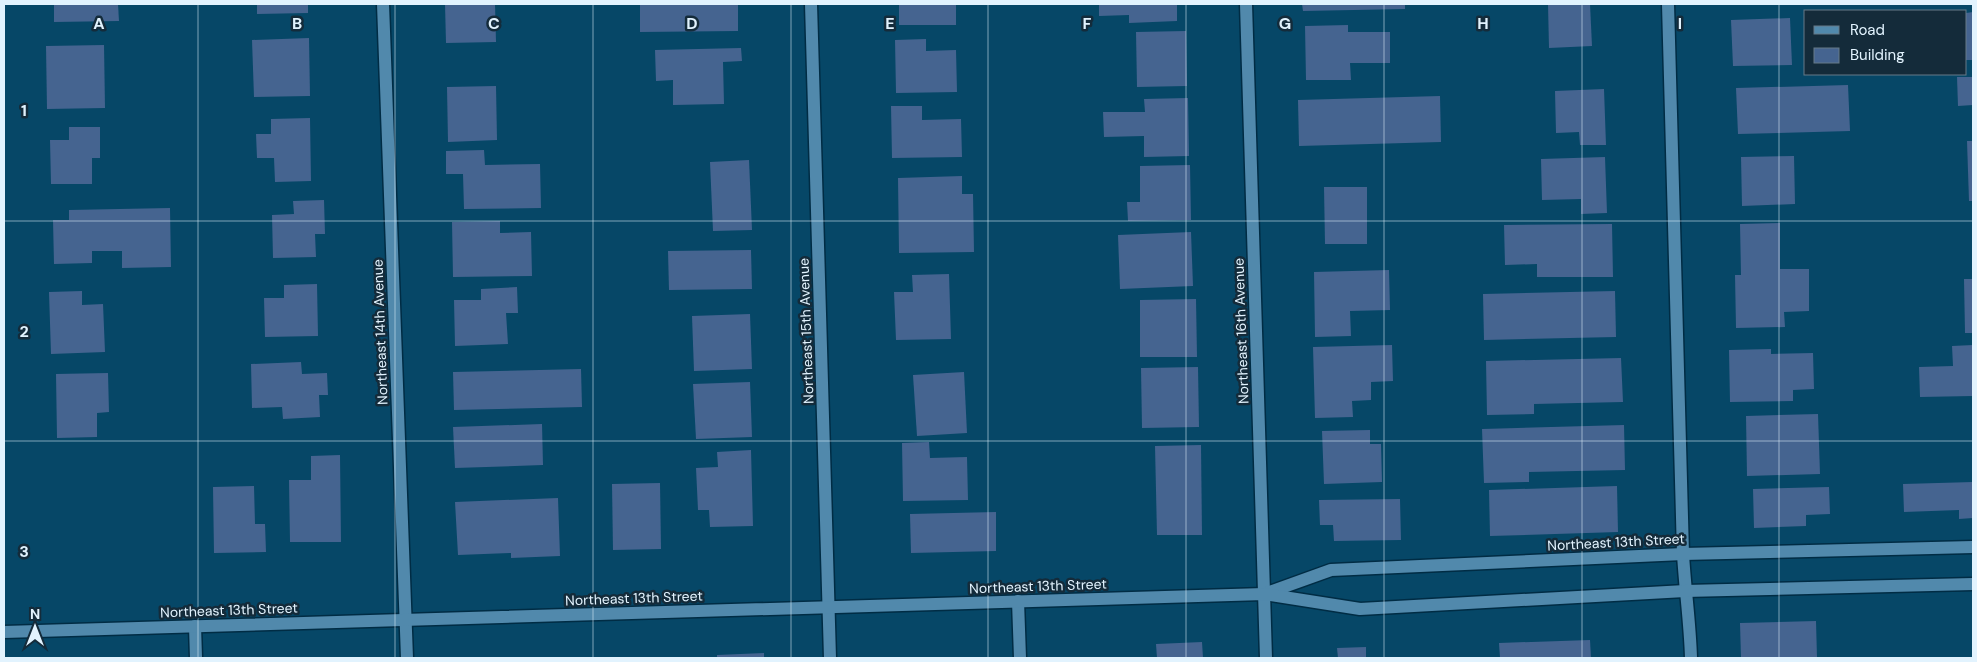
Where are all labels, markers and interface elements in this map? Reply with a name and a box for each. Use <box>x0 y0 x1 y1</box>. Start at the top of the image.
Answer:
legend <box>1804 10 1967 75</box>
text: A <box>93 13 105 34</box>
text: B <box>292 13 302 34</box>
text: C <box>488 13 500 34</box>
text: D <box>686 13 698 34</box>
text: E <box>885 13 895 34</box>
text: F <box>1083 13 1092 34</box>
text: G <box>1279 13 1291 34</box>
text: H <box>1477 13 1489 34</box>
text: I <box>1678 13 1682 34</box>
text: Road <box>1850 20 1885 40</box>
text: Building <box>1850 45 1905 65</box>
text: 1 <box>21 100 27 121</box>
street label: Northeast 15th Avenue <box>794 258 818 404</box>
street label: Northeast 16th Avenue <box>1229 258 1253 404</box>
street label: Northeast 14th Avenue <box>368 259 392 405</box>
text: 2 <box>19 321 29 342</box>
street label: Northeast 13th Street <box>1547 529 1685 555</box>
text: 3 <box>19 541 29 562</box>
street label: Northeast 13th Street <box>969 575 1107 597</box>
street label: Northeast 13th Street <box>565 587 703 609</box>
street label: Northeast 13th Street <box>160 599 298 621</box>
north arrow <box>10 602 60 652</box>
text: N <box>30 605 40 623</box>

